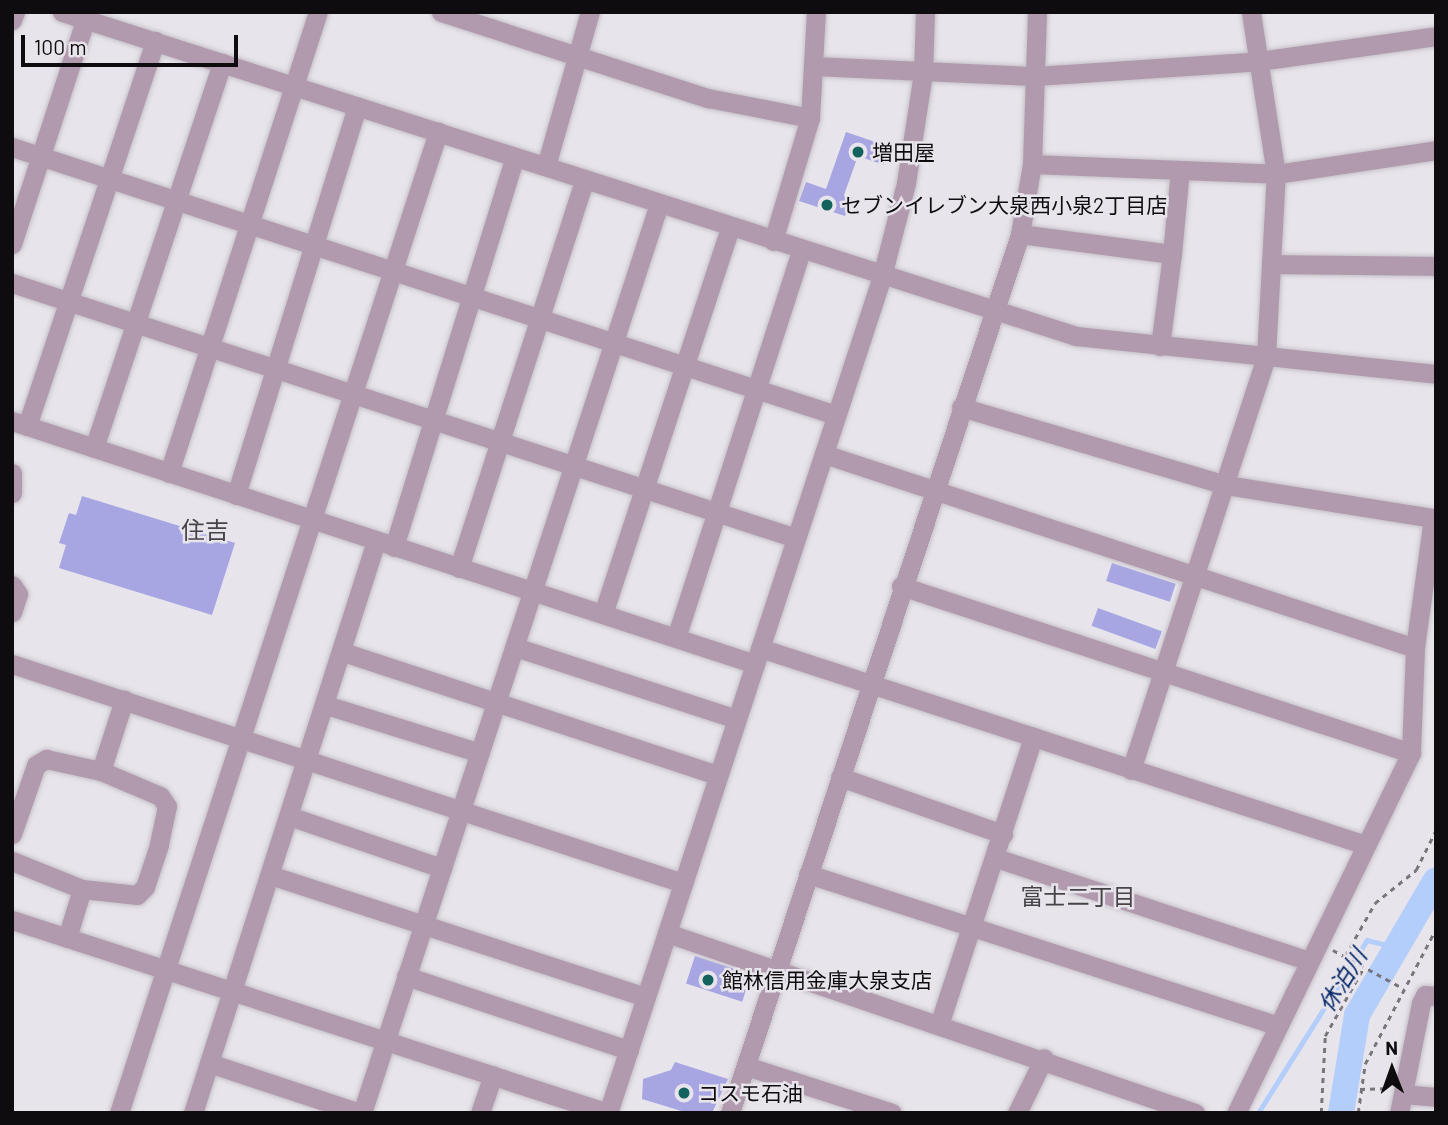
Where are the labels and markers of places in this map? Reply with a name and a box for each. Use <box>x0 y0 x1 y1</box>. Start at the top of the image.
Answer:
place label: 増田屋 <box>872 139 935 165</box>
marker: 増田屋 <box>850 144 866 160</box>
place label: セブンイレブン大泉西小泉2丁目店 <box>841 192 1167 218</box>
marker: セブンイレブン大泉西小泉2丁目店 <box>819 197 835 213</box>
place label: 館林信用金庫大泉支店 <box>722 967 932 993</box>
marker: 館林信用金庫大泉支店 <box>700 972 716 988</box>
place label: コスモ石油 <box>698 1080 803 1106</box>
marker: コスモ石油 <box>676 1085 692 1101</box>

